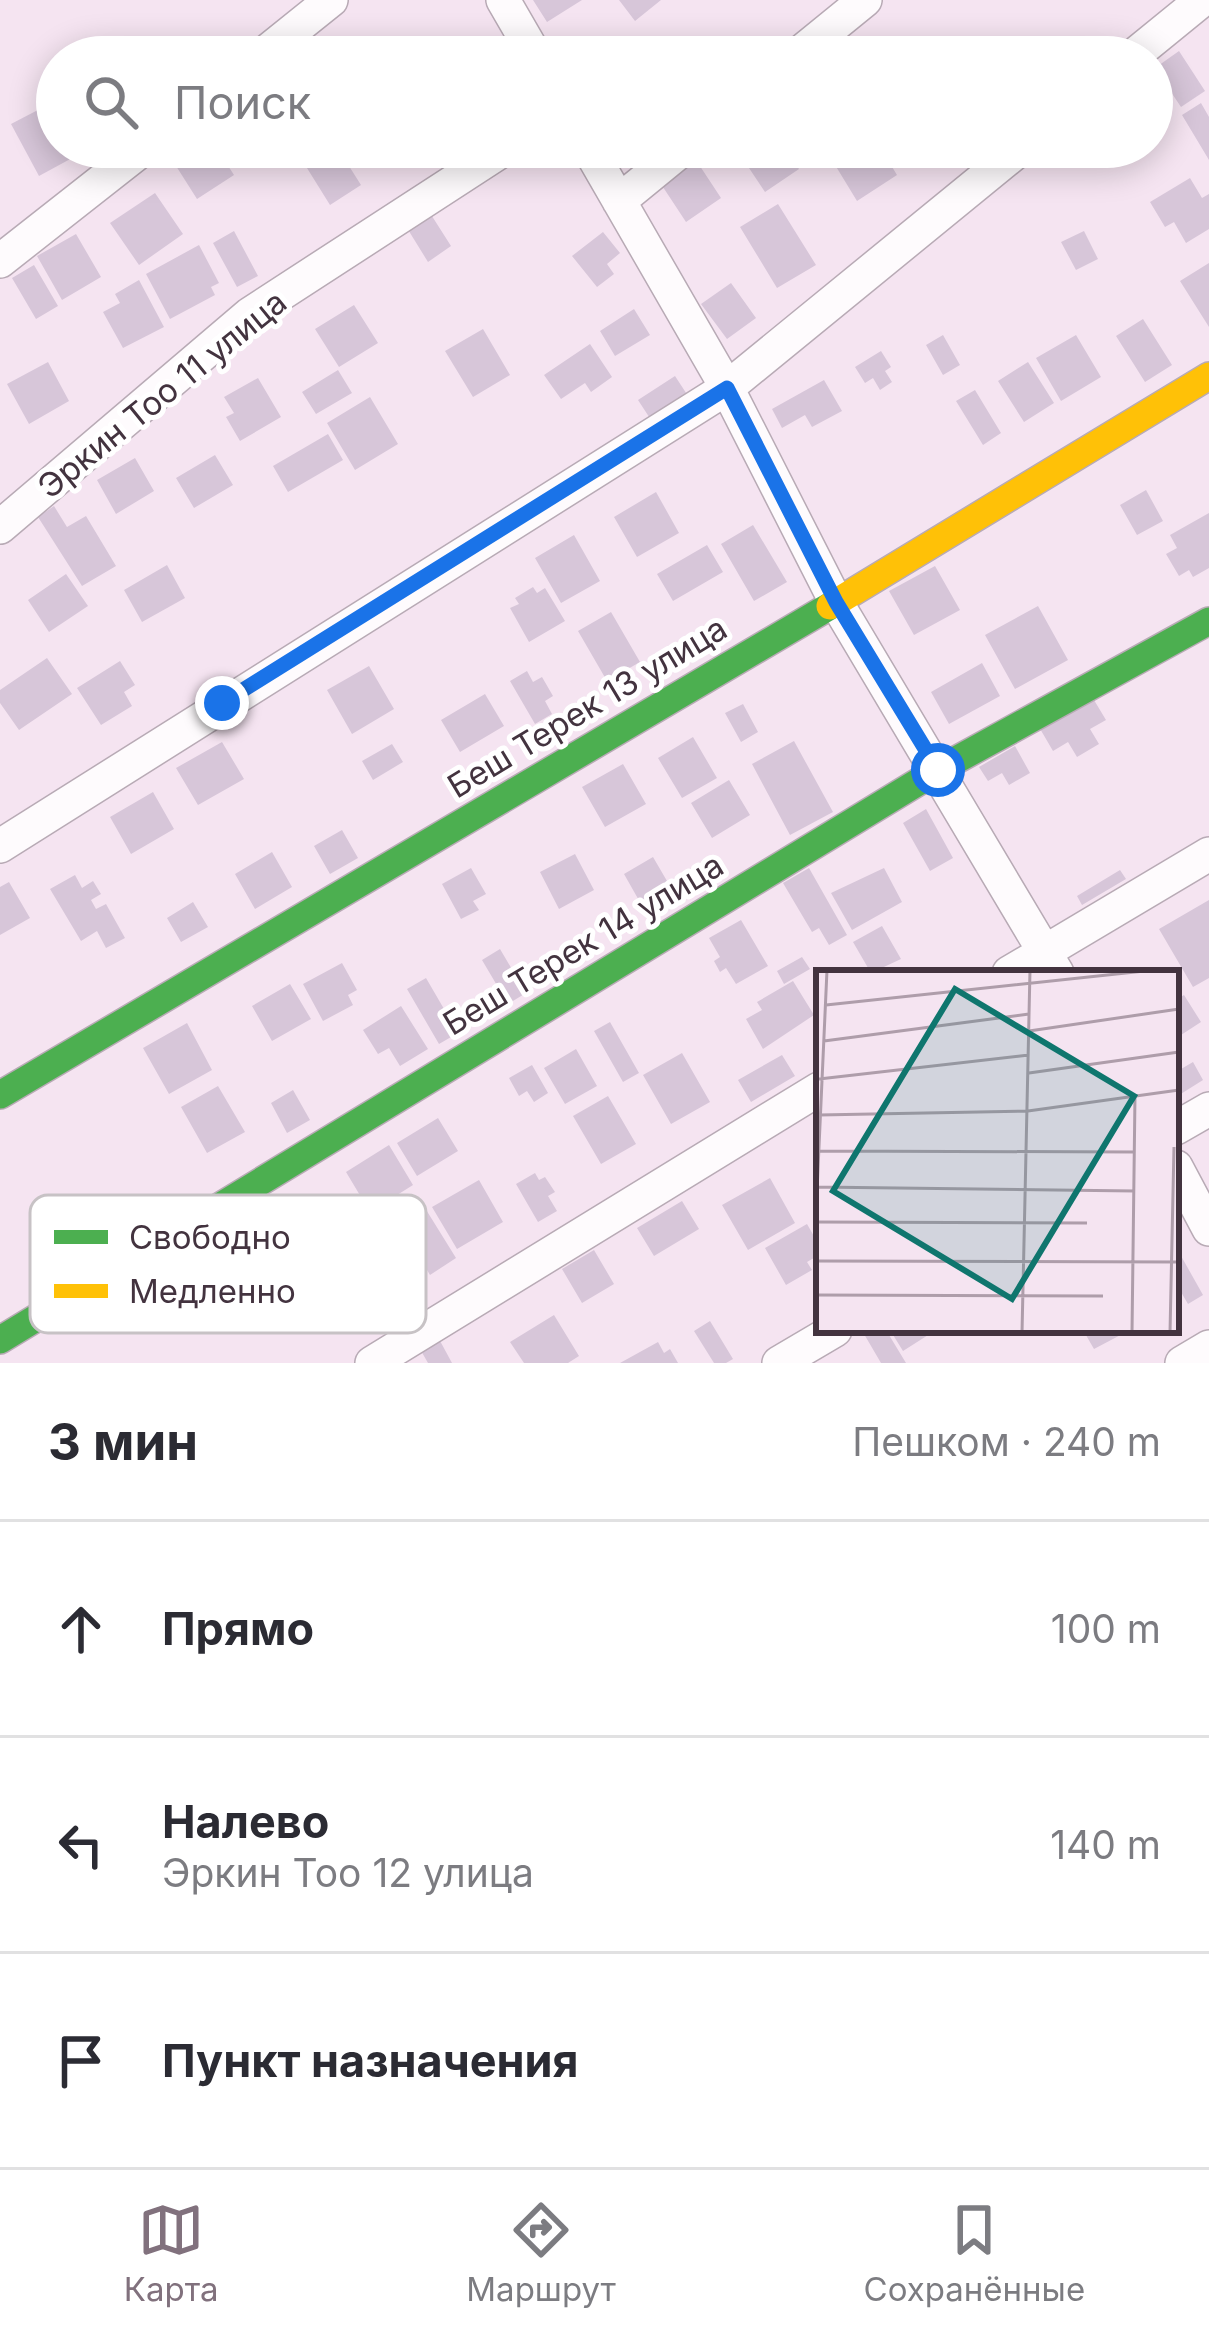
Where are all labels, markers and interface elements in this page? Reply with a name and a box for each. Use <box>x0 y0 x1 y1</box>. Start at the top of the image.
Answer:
search box <box>36 36 1173 168</box>
icon: search <box>78 69 144 135</box>
text: Поиск <box>174 75 311 130</box>
street label: Эркин Тоо 11 улица <box>30 282 294 506</box>
street label: Беш Терек 13 улица <box>440 608 734 806</box>
route end <box>195 676 249 730</box>
route start <box>911 743 965 797</box>
street label: Беш Терек 14 улица <box>436 845 730 1043</box>
inset map <box>816 970 1179 1333</box>
legend <box>30 1195 426 1333</box>
text: Свободно <box>129 1217 291 1257</box>
text: Медленно <box>129 1271 296 1311</box>
text: 3 мин <box>48 1411 198 1472</box>
text: Пешком · 240 m <box>852 1418 1161 1465</box>
icon: ahead <box>48 1596 114 1662</box>
text: Прямо <box>162 1601 314 1656</box>
text: 100 m <box>1051 1605 1161 1652</box>
text: Налево <box>162 1794 329 1849</box>
icon: left <box>48 1812 114 1878</box>
text: 140 m <box>1050 1821 1161 1868</box>
text: Эркин Тоо 12 улица <box>162 1849 534 1896</box>
icon: arrive <box>48 2028 114 2094</box>
text: Пункт назначения <box>162 2033 579 2088</box>
tab: Карта <box>124 2197 219 2309</box>
tab: Маршрут <box>466 2197 616 2309</box>
tab: Сохранённые <box>864 2197 1085 2309</box>

